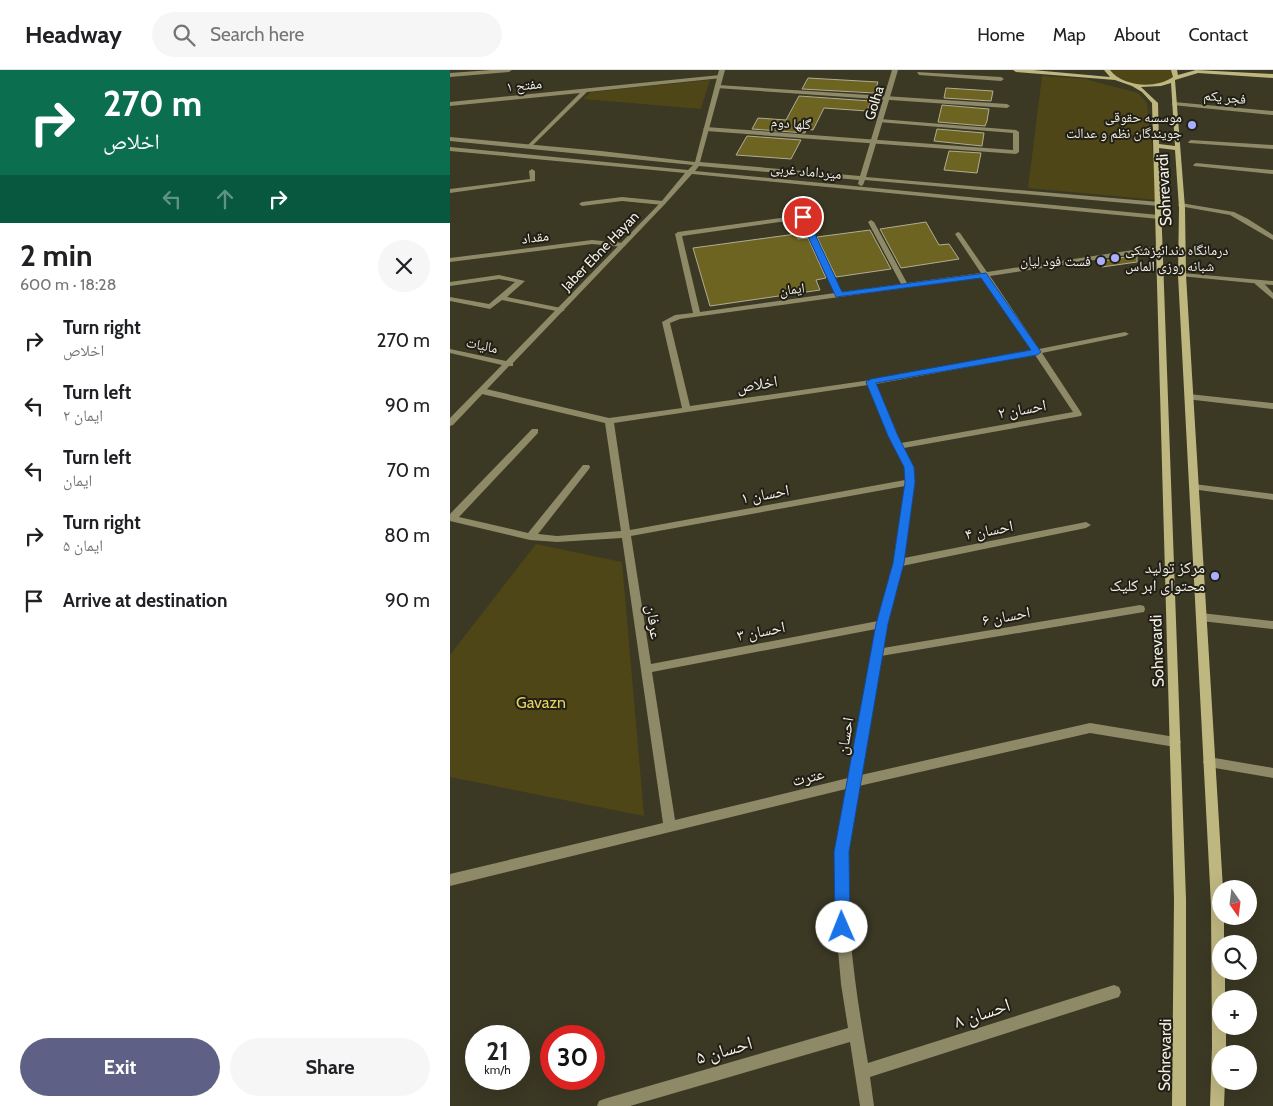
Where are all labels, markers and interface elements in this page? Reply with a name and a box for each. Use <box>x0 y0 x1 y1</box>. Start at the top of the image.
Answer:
search box <box>152 12 502 57</box>
text: Headway <box>25 20 122 49</box>
icon: search <box>170 21 198 49</box>
text: Search here <box>210 23 304 46</box>
text: Home <box>977 24 1025 46</box>
text: Map <box>1053 24 1086 46</box>
text: About <box>1114 24 1160 46</box>
text: Contact <box>1188 24 1248 46</box>
street label: مفتح ۱ <box>505 74 543 97</box>
text: 270 m <box>103 82 202 125</box>
street label: Golha <box>860 84 888 122</box>
street label: فجر یکم <box>1203 86 1247 109</box>
icon: right <box>20 90 85 155</box>
place label: موسسه حقوقی جویندگان نظم و عدالت <box>1066 108 1182 143</box>
street label: گلها دوم <box>770 113 812 134</box>
marker: موسسه حقوقی جویندگان نظم و عدالت <box>1186 119 1198 131</box>
text: اخلاص <box>103 128 160 155</box>
street label: Sohrevardi <box>1153 153 1175 227</box>
street label: میرداماد غربی <box>770 159 842 183</box>
icon: left <box>158 185 186 213</box>
icon: ahead <box>211 185 239 213</box>
icon: right <box>264 185 292 213</box>
pin <box>782 196 824 238</box>
icon: arrive <box>789 203 817 231</box>
street label: Jaber Ebne Hayan <box>557 207 643 295</box>
street label: مقداد <box>520 226 550 248</box>
text: 2 min <box>20 237 92 274</box>
button: close <box>378 240 430 292</box>
place label: درمانگاه دندان‍‍پزشکی شبانه روزی الماس <box>1125 241 1228 275</box>
place label: فست فود لیان <box>1020 252 1091 270</box>
marker: درمانگاه دندان‍‍پزشکی شبانه روزی الماس <box>1109 252 1121 264</box>
marker: فست فود لیان <box>1095 255 1107 267</box>
text: 600 m · 18:28 <box>20 275 116 294</box>
street label: ایمان <box>778 278 806 300</box>
text: Turn right <box>63 316 141 339</box>
icon: right <box>20 327 48 355</box>
text: 270 m <box>376 329 430 352</box>
street label: مالیات <box>464 333 500 357</box>
text: اخلاص <box>63 341 104 360</box>
street label: اخلاص <box>735 371 779 398</box>
text: Turn left <box>63 381 131 404</box>
icon: left <box>20 392 48 420</box>
text: 90 m <box>385 394 430 417</box>
street label: احسان ۲ <box>996 395 1048 424</box>
text: ایمان ۲ <box>63 406 103 425</box>
text: Turn left <box>63 446 131 469</box>
icon: left <box>20 457 48 485</box>
text: 70 m <box>386 459 430 482</box>
text: ایمان <box>63 471 92 490</box>
street label: احسان ۱ <box>739 480 791 509</box>
text: Turn right <box>63 511 141 534</box>
street label: احسان ۴ <box>963 516 1015 545</box>
icon: right <box>20 522 48 550</box>
text: 80 m <box>384 524 430 547</box>
text: ایمان ۵ <box>63 536 103 555</box>
place label: مرکز تولید محتوای ابر کلیک <box>1109 558 1205 596</box>
marker: مرکز تولید محتوای ابر کلیک <box>1209 570 1221 582</box>
icon: arrive <box>20 587 48 615</box>
text: Arrive at destination <box>63 589 227 612</box>
text: 90 m <box>385 589 430 612</box>
street label: احسان ۶ <box>980 602 1032 631</box>
street label: عرفان <box>641 603 666 641</box>
street label: Sohrevardi <box>1146 615 1168 687</box>
street label: احسان ۳ <box>735 617 787 646</box>
park label: Gavazn <box>516 693 566 712</box>
street label: احسان <box>832 716 859 757</box>
street label: عترت <box>790 764 826 790</box>
north arrow <box>1212 880 1258 925</box>
map controls <box>1212 880 1257 1090</box>
position arrow <box>815 900 867 952</box>
button: search <box>1212 935 1257 980</box>
button: + <box>1212 990 1257 1035</box>
street label: احسان ۸ <box>951 993 1013 1033</box>
street label: Sohrevardi <box>1155 1019 1175 1091</box>
speed limit sign: 30 <box>540 1025 605 1090</box>
street label: احسان ۵ <box>693 1031 755 1069</box>
text: 21 <box>486 1036 509 1066</box>
button: Exit <box>20 1038 220 1096</box>
button: Share <box>230 1038 430 1096</box>
button: − <box>1212 1045 1257 1090</box>
text: km/h <box>484 1062 511 1077</box>

